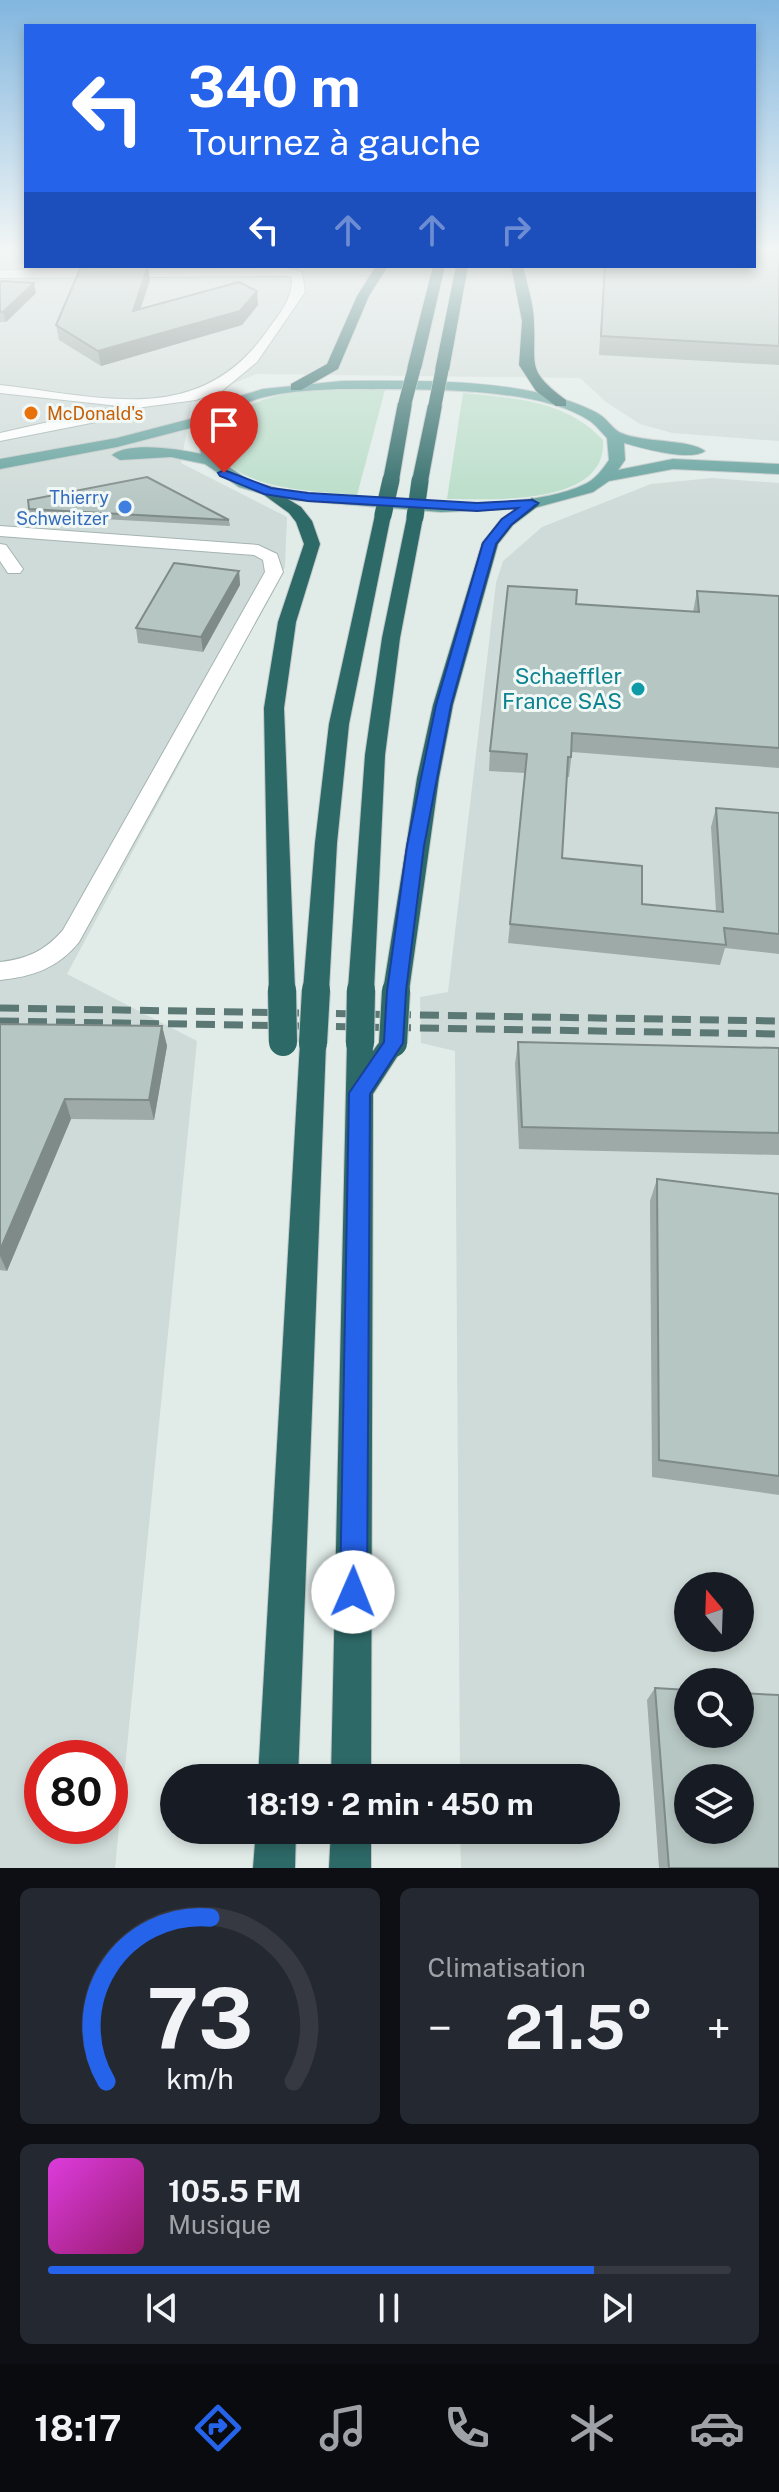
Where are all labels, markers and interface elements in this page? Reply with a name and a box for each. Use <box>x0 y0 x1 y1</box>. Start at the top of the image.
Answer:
text: 340 m <box>188 54 361 120</box>
icon: left <box>56 56 160 160</box>
text: Tournez à gauche <box>188 121 481 163</box>
icon: left <box>242 208 286 252</box>
icon: ahead <box>326 208 370 252</box>
icon: ahead <box>410 208 454 252</box>
icon: right <box>494 208 538 252</box>
pin <box>190 391 258 473</box>
place label: McDonald's <box>47 403 143 424</box>
icon: arrive <box>202 403 246 447</box>
marker: McDonald's <box>22 404 40 422</box>
place label: Thierry Schweitzer <box>16 487 109 529</box>
marker: Thierry Schweitzer <box>116 498 134 516</box>
place label: Schaeffler France SAS <box>502 663 622 714</box>
marker: Schaeffler France SAS <box>629 680 647 698</box>
position arrow <box>311 1550 395 1634</box>
north arrow <box>674 1572 754 1652</box>
map controls <box>674 1572 754 1844</box>
button: search <box>674 1668 754 1748</box>
speed limit sign: 80 <box>24 1740 128 1844</box>
button: layers <box>674 1764 754 1844</box>
text: 18:19 · 2 min · 450 m <box>246 1786 534 1822</box>
text: Climatisation <box>428 1952 586 1983</box>
text: 73 <box>146 1969 253 2067</box>
text: 21.5° <box>505 1992 654 2063</box>
text: − <box>428 2002 452 2054</box>
text: + <box>707 2002 731 2054</box>
text: km/h <box>166 2062 233 2095</box>
text: 105.5 FM <box>168 2173 301 2209</box>
text: Musique <box>168 2209 271 2240</box>
icon: previous <box>140 2286 184 2330</box>
icon: pause <box>367 2286 411 2330</box>
icon: next <box>595 2286 639 2330</box>
icon: directions <box>190 2400 246 2456</box>
icon: music <box>315 2400 371 2456</box>
icon: phone <box>439 2400 495 2456</box>
icon: climate <box>564 2400 620 2456</box>
icon: car <box>689 2400 745 2456</box>
text: 18:17 <box>34 2407 122 2449</box>

